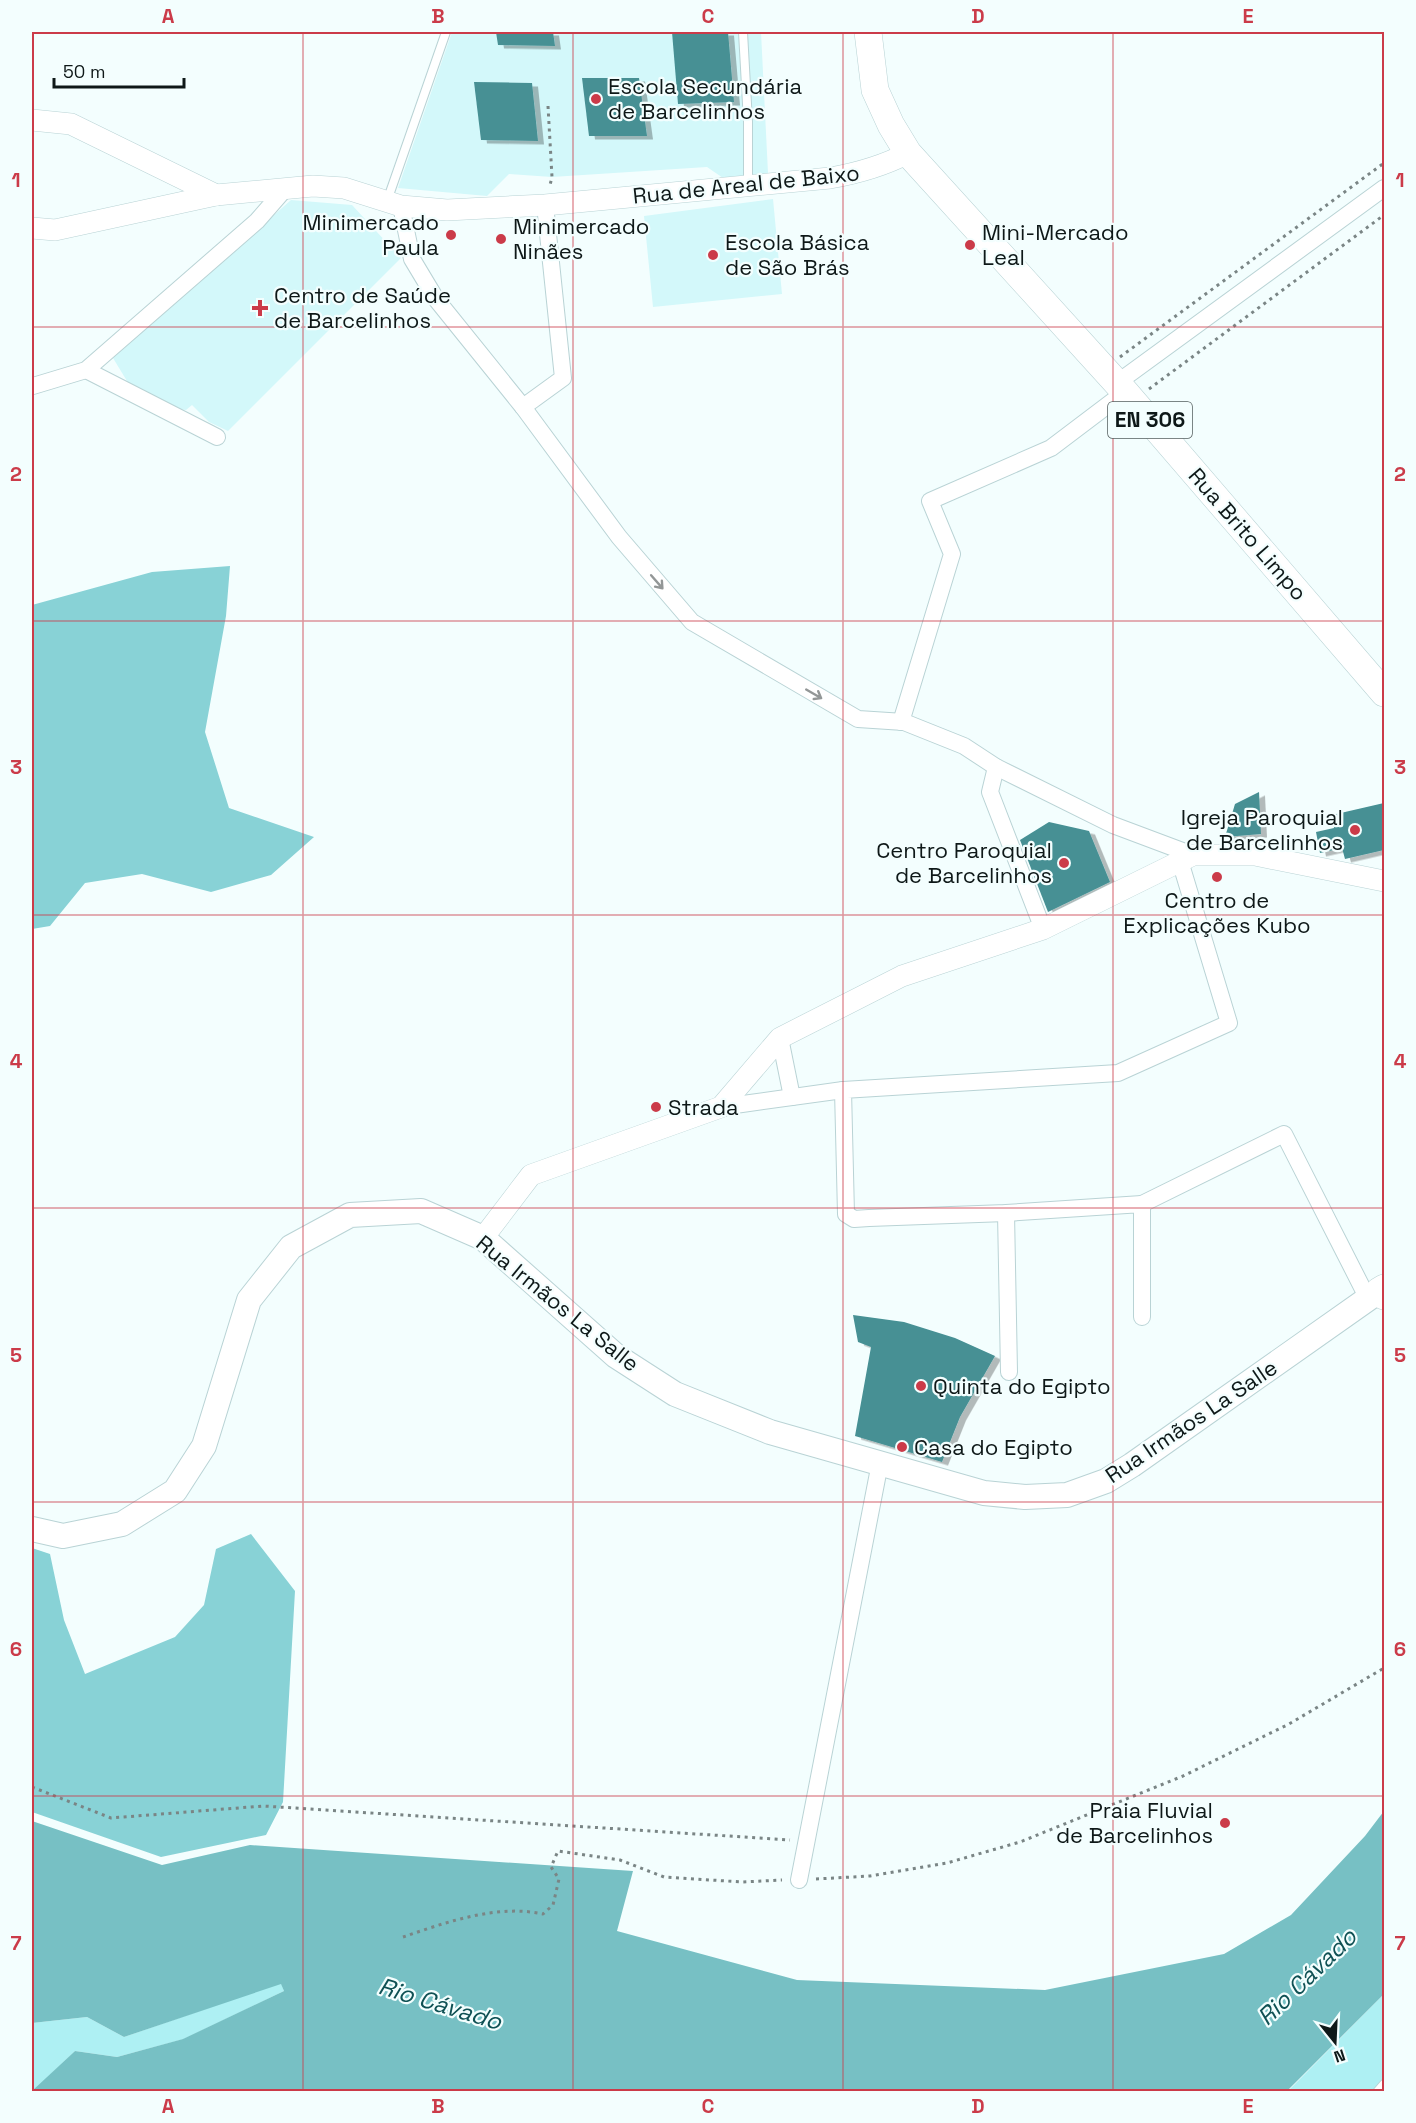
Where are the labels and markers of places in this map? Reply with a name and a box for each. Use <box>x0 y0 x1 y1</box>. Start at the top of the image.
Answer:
place label: Escola Secundária de Barcelinhos <box>608 72 803 125</box>
marker: Escola Secundária de Barcelinhos <box>589 92 603 106</box>
place label: Minimercado Paula <box>303 208 439 261</box>
place label: Minimercado Ninães <box>513 212 649 265</box>
place label: Mini-Mercado Leal <box>982 218 1129 271</box>
marker: Minimercado Paula <box>444 228 458 242</box>
place label: Escola Básica de São Brás <box>725 228 870 281</box>
marker: Minimercado Ninães <box>494 232 508 246</box>
marker: Mini-Mercado Leal <box>963 238 977 252</box>
marker: Escola Básica de São Brás <box>706 248 720 262</box>
place label: Centro de Saúde de Barcelinhos <box>274 281 451 334</box>
marker: Centro de Saúde de Barcelinhos <box>251 299 269 317</box>
place label: Igreja Paroquial de Barcelinhos <box>1181 803 1343 856</box>
marker: Igreja Paroquial de Barcelinhos <box>1348 823 1362 837</box>
place label: Centro Paroquial de Barcelinhos <box>876 836 1052 889</box>
marker: Centro Paroquial de Barcelinhos <box>1057 856 1071 870</box>
marker: Centro de Explicações Kubo <box>1210 870 1224 884</box>
place label: Centro de Explicações Kubo <box>1123 886 1311 939</box>
place label: Strada <box>668 1093 739 1121</box>
marker: Strada <box>649 1100 663 1114</box>
place label: Quinta do Egipto <box>933 1372 1111 1400</box>
marker: Quinta do Egipto <box>914 1379 928 1393</box>
place label: Casa do Egipto <box>914 1433 1073 1461</box>
marker: Casa do Egipto <box>895 1440 909 1454</box>
place label: Praia Fluvial de Barcelinhos <box>1056 1796 1213 1849</box>
marker: Praia Fluvial de Barcelinhos <box>1218 1816 1232 1830</box>

